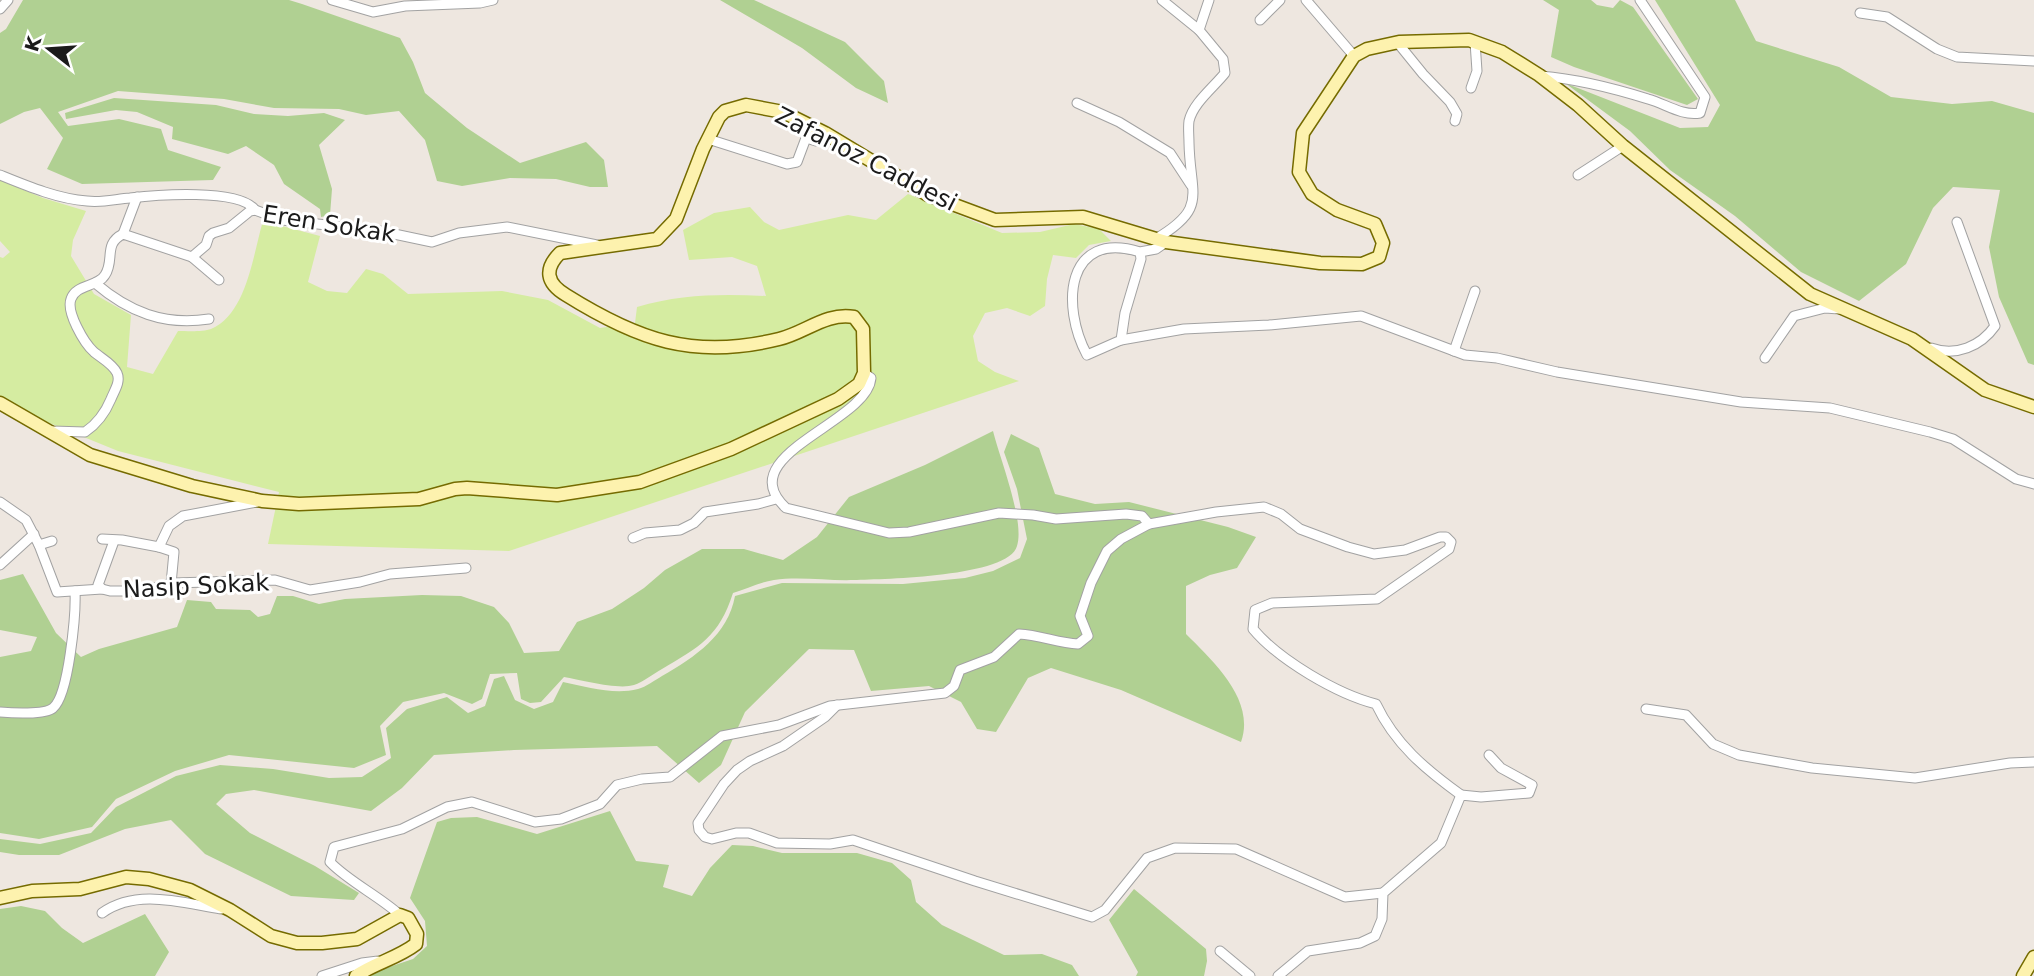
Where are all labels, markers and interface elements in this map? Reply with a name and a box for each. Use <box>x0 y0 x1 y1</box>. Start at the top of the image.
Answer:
north arrow <box>14 14 84 84</box>
text: K <box>20 33 46 54</box>
street label: Zafanoz Caddesi <box>770 101 962 217</box>
street label: Eren Sokak <box>261 200 398 248</box>
street label: Nasip Sokak <box>122 568 270 604</box>

